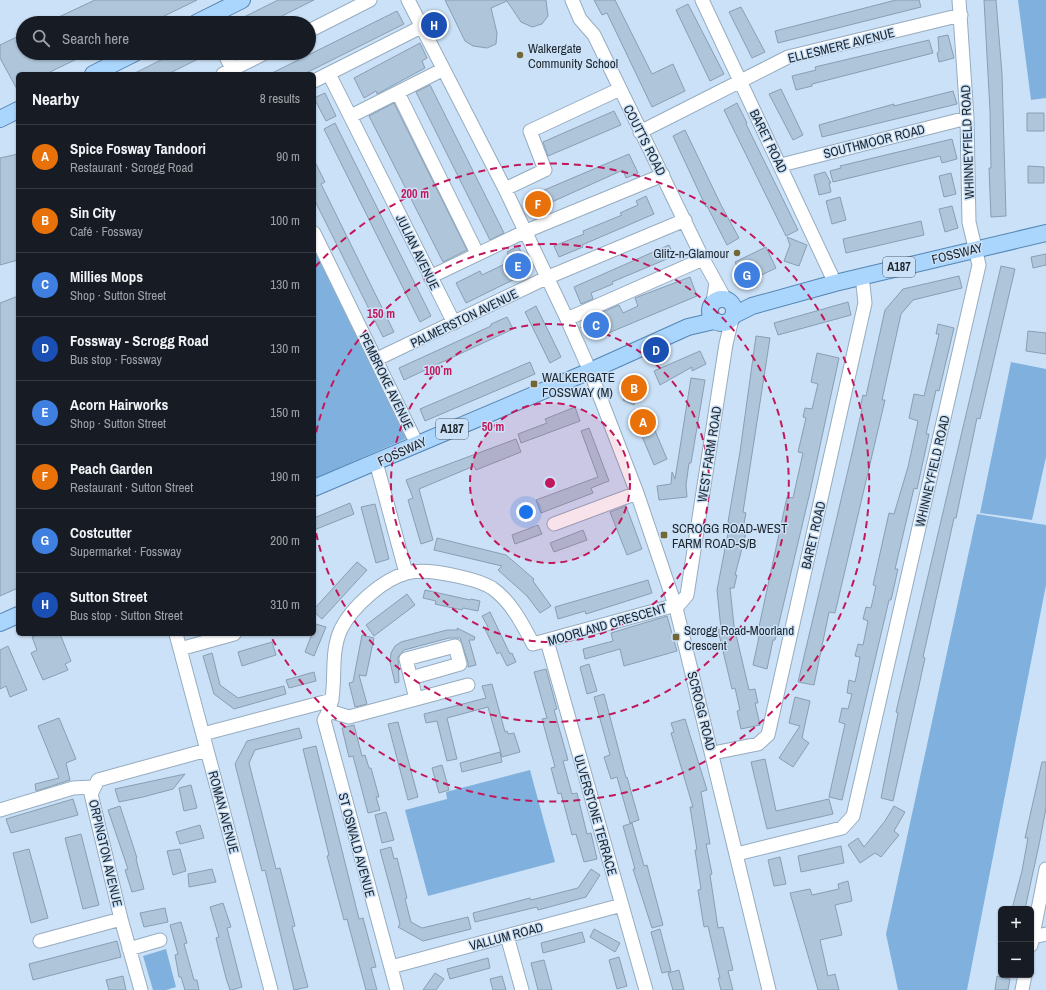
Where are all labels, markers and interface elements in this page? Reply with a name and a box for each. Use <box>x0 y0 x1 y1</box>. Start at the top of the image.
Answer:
pin: H <box>421 10 447 40</box>
search box <box>16 16 316 60</box>
street label: ELLESMERE AVENUE <box>786 24 896 67</box>
icon: search <box>30 27 52 49</box>
text: Search here <box>62 28 129 49</box>
place label: Walkergate Community School <box>528 40 618 72</box>
marker: Walkergate Community School <box>515 50 525 60</box>
street label: WHINNEYFIELD ROAD <box>957 84 978 199</box>
text: Nearby <box>32 87 79 110</box>
text: 8 results <box>260 90 300 107</box>
street label: COUTTS ROAD <box>619 102 670 179</box>
street label: BARET ROAD <box>746 106 791 176</box>
street label: SOUTHMOOR ROAD <box>821 121 927 162</box>
text: Spice Fosway Tandoori <box>70 138 206 159</box>
text: A <box>41 148 49 165</box>
text: 90 m <box>276 148 300 165</box>
text: Restaurant · Scrogg Road <box>70 159 193 176</box>
text: 200 m <box>401 186 429 202</box>
pin: F <box>525 189 551 219</box>
text: Sin City <box>70 202 116 223</box>
text: B <box>41 212 49 229</box>
text: 100 m <box>270 212 300 229</box>
street label: JULIAN AVENUE <box>392 212 443 293</box>
text: Café · Fossway <box>70 223 143 240</box>
street label: FOSSWAY <box>930 239 984 268</box>
place label: Glitz-n-Glamour <box>653 245 729 262</box>
marker: Glitz-n-Glamour <box>732 248 742 258</box>
pin: E <box>505 251 531 281</box>
road number: A187 <box>883 257 915 277</box>
pin: G <box>734 260 760 290</box>
text: Millies Mops <box>70 266 143 287</box>
text: C <box>41 276 49 293</box>
text: 130 m <box>270 276 300 293</box>
street label: PALMERSTON AVENUE <box>407 285 521 352</box>
text: Shop · Sutton Street <box>70 287 166 304</box>
text: 150 m <box>367 306 395 322</box>
pin: C <box>583 310 609 340</box>
text: Fossway - Scrogg Road <box>70 330 209 351</box>
street label: PEMBROKE AVENUE <box>356 330 417 433</box>
pin: D <box>643 335 669 365</box>
text: D <box>41 340 49 357</box>
text: 130 m <box>270 340 300 357</box>
text: Bus stop · Fossway <box>70 351 162 368</box>
text: 100 m <box>424 363 452 379</box>
place label: WALKERGATE FOSSWAY (M) <box>542 369 615 401</box>
pin: B <box>621 373 647 403</box>
marker: WALKERGATE FOSSWAY (M) <box>529 379 539 389</box>
text: Acorn Hairworks <box>70 394 168 415</box>
text: E <box>41 404 49 421</box>
text: 150 m <box>270 404 300 421</box>
street label: WEST FARM ROAD <box>694 405 726 503</box>
pin: A <box>630 407 656 437</box>
street label: WHINNEYFIELD ROAD <box>911 413 954 529</box>
text: Shop · Sutton Street <box>70 415 166 432</box>
road number: A187 <box>436 419 468 439</box>
text: 50 m <box>482 419 504 435</box>
street label: FOSSWAY <box>375 433 429 470</box>
text: Peach Garden <box>70 458 153 479</box>
text: F <box>42 468 48 485</box>
text: 190 m <box>270 468 300 485</box>
centre of rings <box>543 476 557 490</box>
text: Restaurant · Sutton Street <box>70 479 193 496</box>
street label: BARET ROAD <box>797 499 830 571</box>
your location <box>516 502 536 522</box>
place label: SCROGG ROAD-WEST FARM ROAD-S/B <box>672 520 788 552</box>
text: Costcutter <box>70 522 132 543</box>
marker: SCROGG ROAD-WEST FARM ROAD-S/B <box>659 530 669 540</box>
text: G <box>41 532 49 549</box>
text: 200 m <box>270 532 300 549</box>
text: Supermarket · Fossway <box>70 543 181 560</box>
text: Sutton Street <box>70 586 147 607</box>
text: H <box>41 596 49 613</box>
text: 310 m <box>270 596 300 613</box>
street label: MOORLAND CRESCENT <box>546 599 669 650</box>
text: Bus stop · Sutton Street <box>70 607 183 624</box>
place label: Scrogg Road-Moorland Crescent <box>684 622 794 654</box>
marker: Scrogg Road-Moorland Crescent <box>671 632 681 642</box>
street label: SCROGG ROAD <box>683 670 720 753</box>
street label: ULVERSTONE TERRACE <box>570 753 621 878</box>
street label: ROMAN AVENUE <box>204 769 243 855</box>
street label: ST OSWALD AVENUE <box>334 791 379 899</box>
street label: ORPINGTON AVENUE <box>85 798 126 909</box>
map controls <box>998 906 1034 978</box>
button: + <box>998 906 1034 942</box>
street label: VALLUM ROAD <box>467 918 545 954</box>
button: − <box>998 942 1034 978</box>

